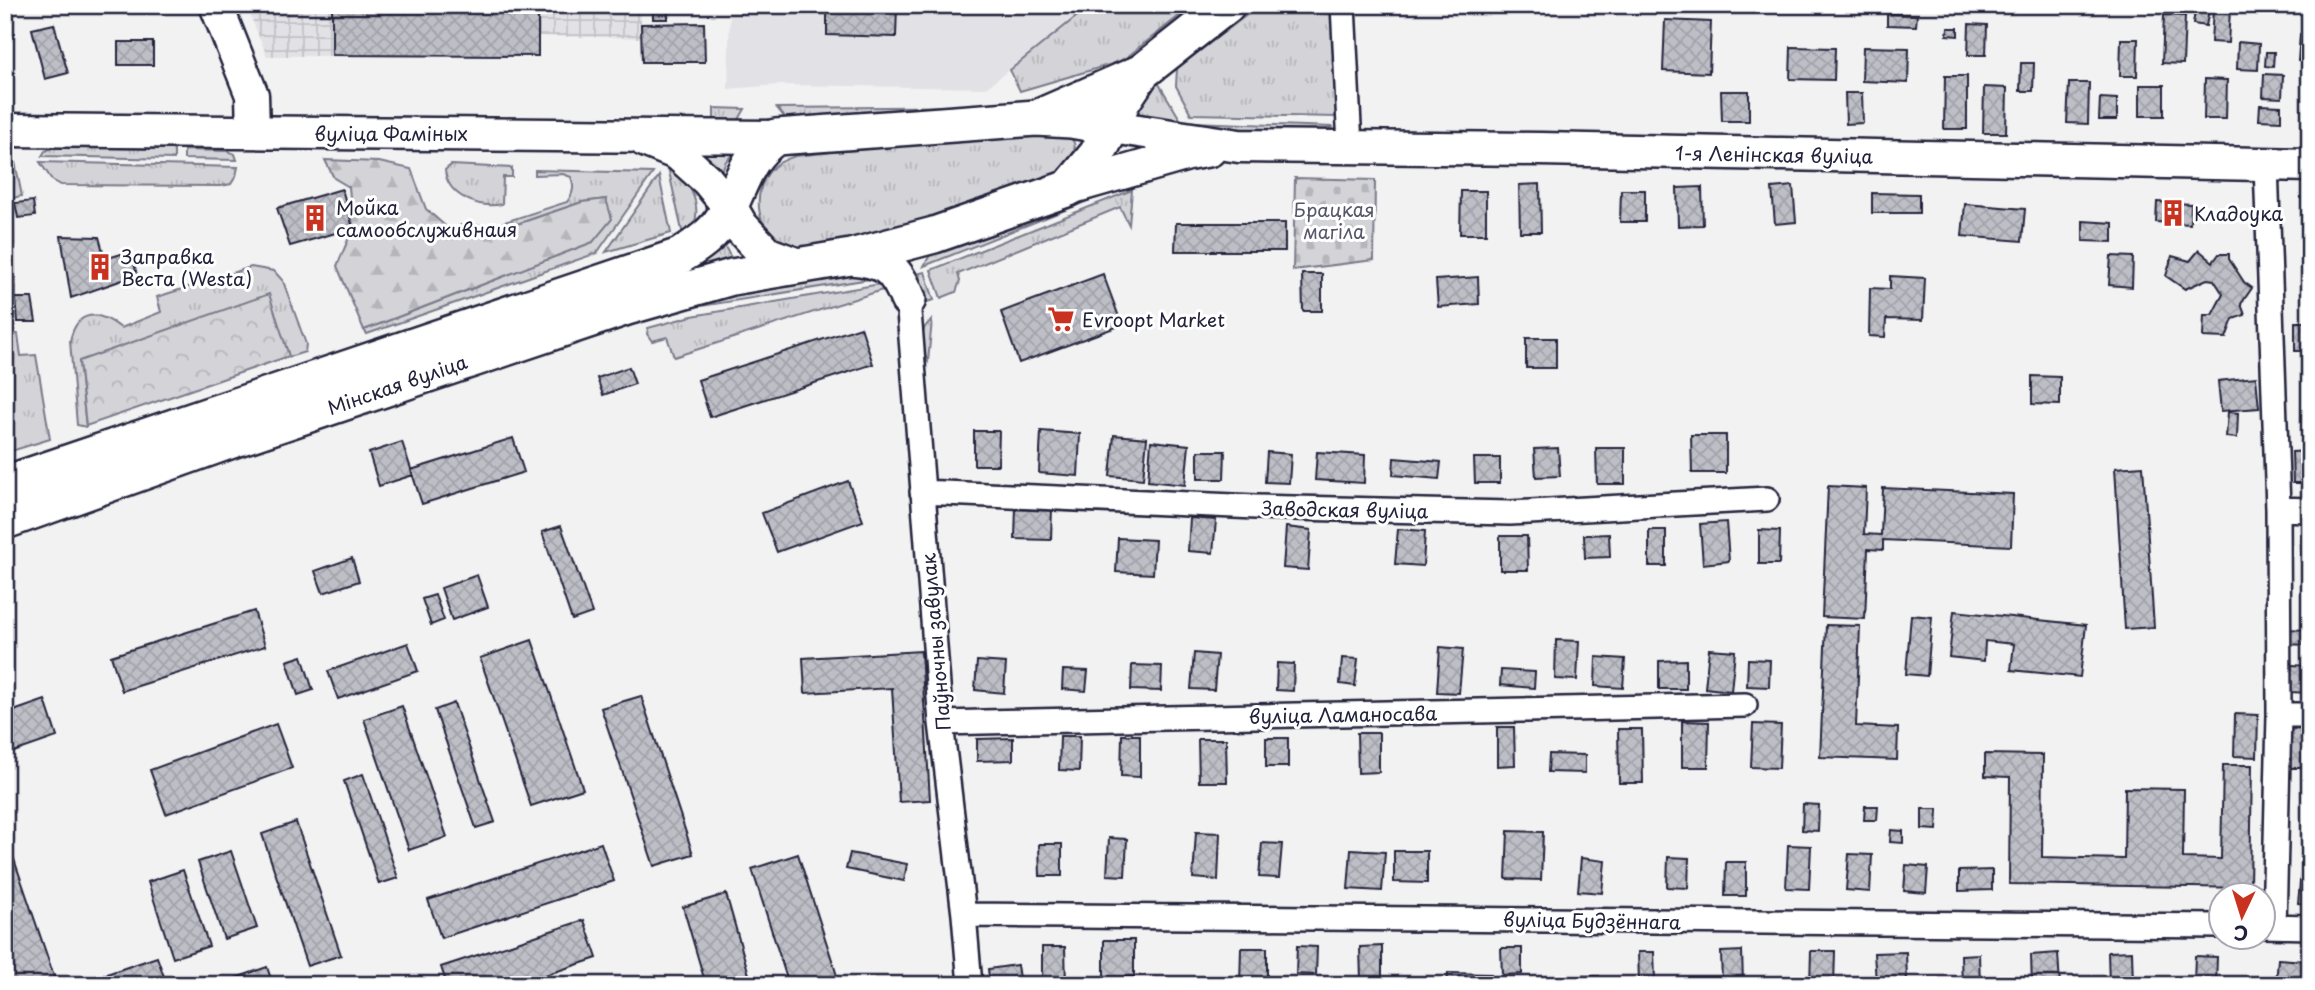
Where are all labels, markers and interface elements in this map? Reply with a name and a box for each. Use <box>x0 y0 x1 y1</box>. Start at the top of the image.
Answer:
street label: вуліца Фаміных <box>314 119 468 147</box>
street label: 1-я Ленінская вуліца <box>1675 138 1874 170</box>
place label: Мойка самообслуживнаия <box>336 193 517 243</box>
park label: Брацкая магіла <box>1293 195 1375 245</box>
building icon: Кладоука <box>2158 198 2188 228</box>
place label: Кладоука <box>2194 199 2283 227</box>
building icon: Мойка самообслуживнаия <box>300 203 330 233</box>
place label: Заправка Веста (Westa) <box>121 242 252 292</box>
building icon: Заправка Веста (Westa) <box>85 252 115 282</box>
supermarket icon: Evroopt Market <box>1046 304 1076 334</box>
place label: Evroopt Market <box>1082 305 1225 333</box>
street label: Мінская вуліца <box>323 347 471 421</box>
street label: Заводская вуліца <box>1261 494 1429 524</box>
street label: Паўночны завулак <box>913 551 957 732</box>
street label: вуліца Ламаносава <box>1249 698 1437 730</box>
north arrow <box>2206 881 2276 951</box>
street label: вуліца Будзённага <box>1503 904 1681 936</box>
text: С <box>2233 919 2249 948</box>

